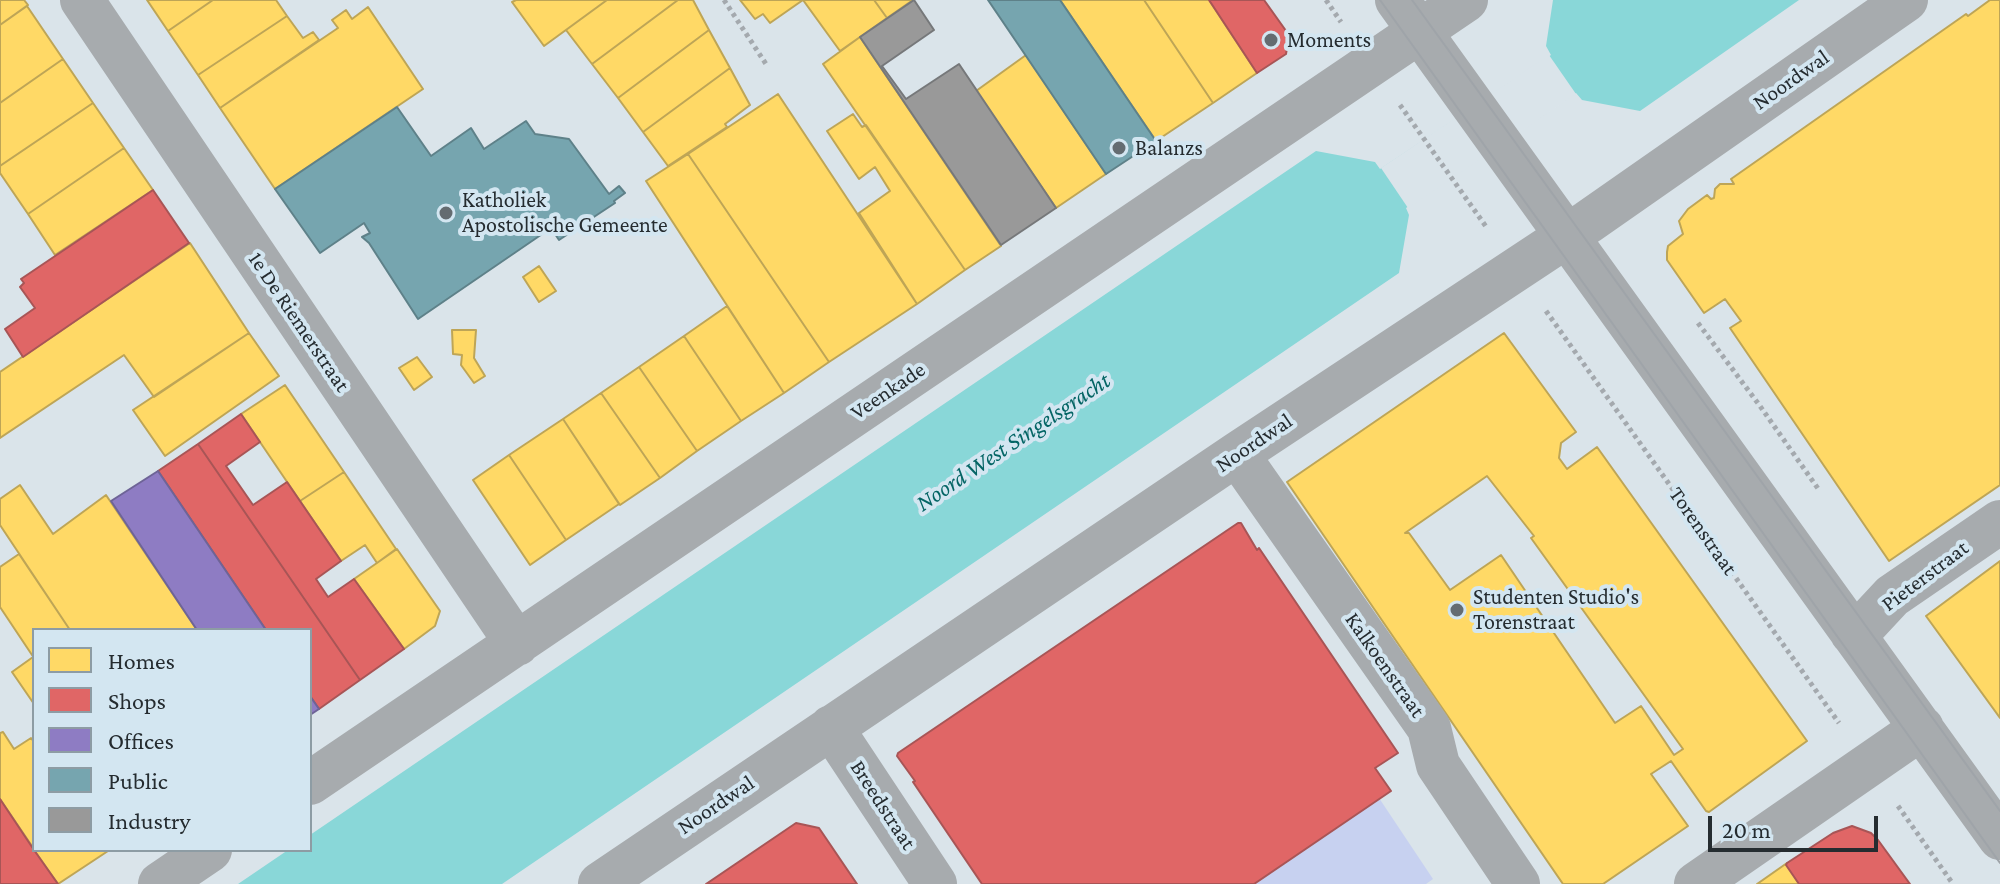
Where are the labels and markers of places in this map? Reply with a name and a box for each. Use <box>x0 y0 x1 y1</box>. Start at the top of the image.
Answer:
place label: Moments <box>1287 27 1371 53</box>
marker: Moments <box>1262 31 1280 49</box>
place label: Balanzs <box>1135 135 1203 161</box>
marker: Balanzs <box>1110 139 1128 157</box>
place label: Katholiek Apostolische Gemeente <box>462 187 668 238</box>
marker: Katholiek Apostolische Gemeente <box>437 204 455 222</box>
place label: Studenten Studio's Torenstraat <box>1473 584 1639 636</box>
marker: Studenten Studio's Torenstraat <box>1448 601 1466 619</box>

